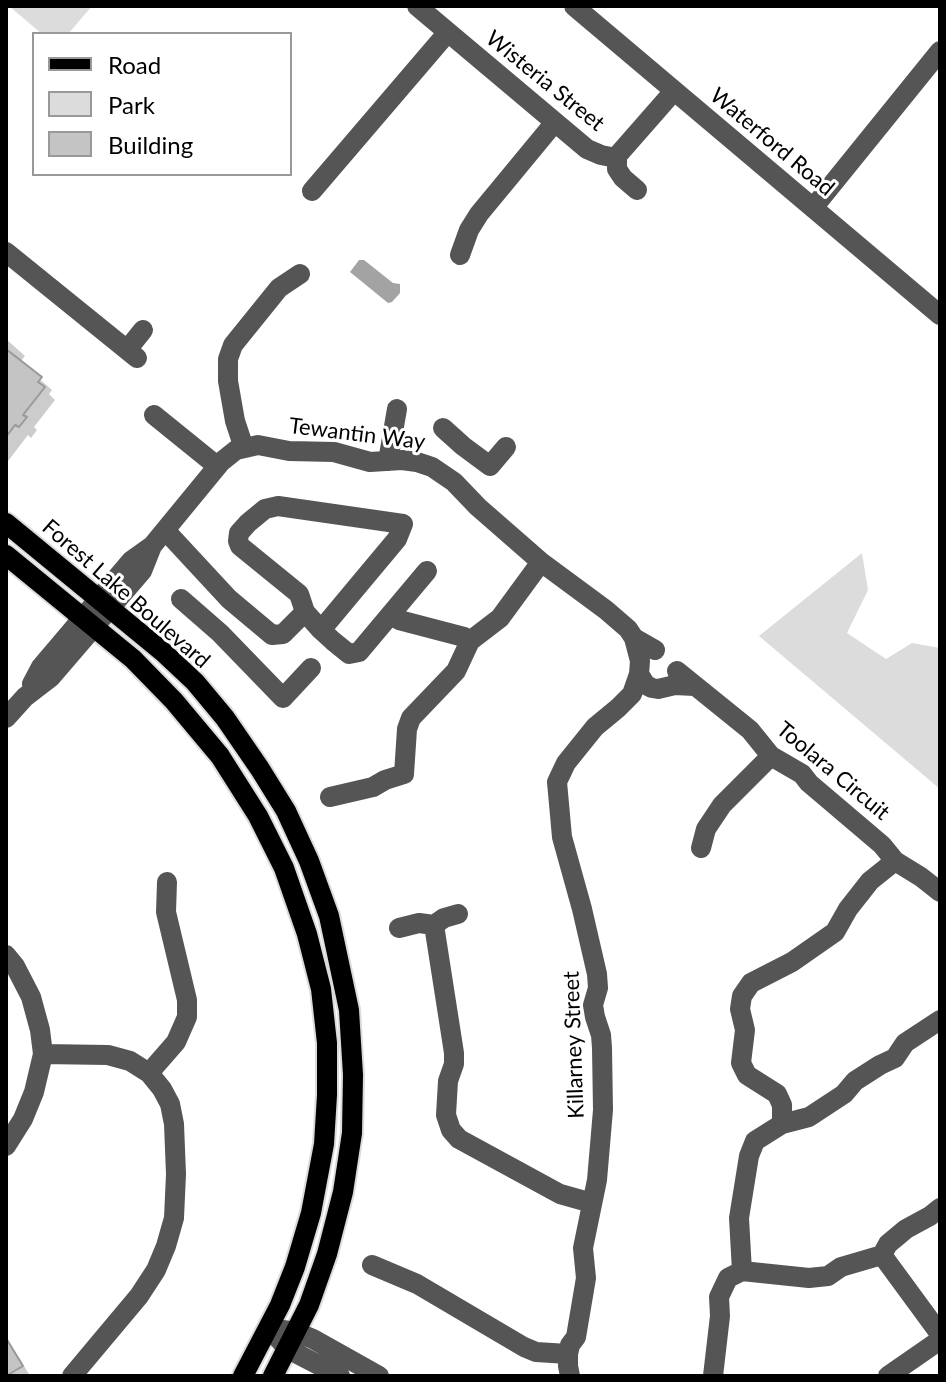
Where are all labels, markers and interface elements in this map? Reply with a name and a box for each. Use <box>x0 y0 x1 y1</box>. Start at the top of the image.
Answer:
street label: Wisteria Street <box>480 25 610 137</box>
legend <box>32 32 292 176</box>
text: Road <box>108 50 161 79</box>
street label: Waterford Road <box>705 82 839 202</box>
text: Park <box>108 90 155 119</box>
text: Building <box>108 130 193 159</box>
street label: Tewantin Way <box>287 413 427 455</box>
street label: Forest Lake Boulevard <box>37 514 215 674</box>
street label: Toolara Circuit <box>771 716 895 826</box>
street label: Killarney Street <box>558 971 590 1119</box>

